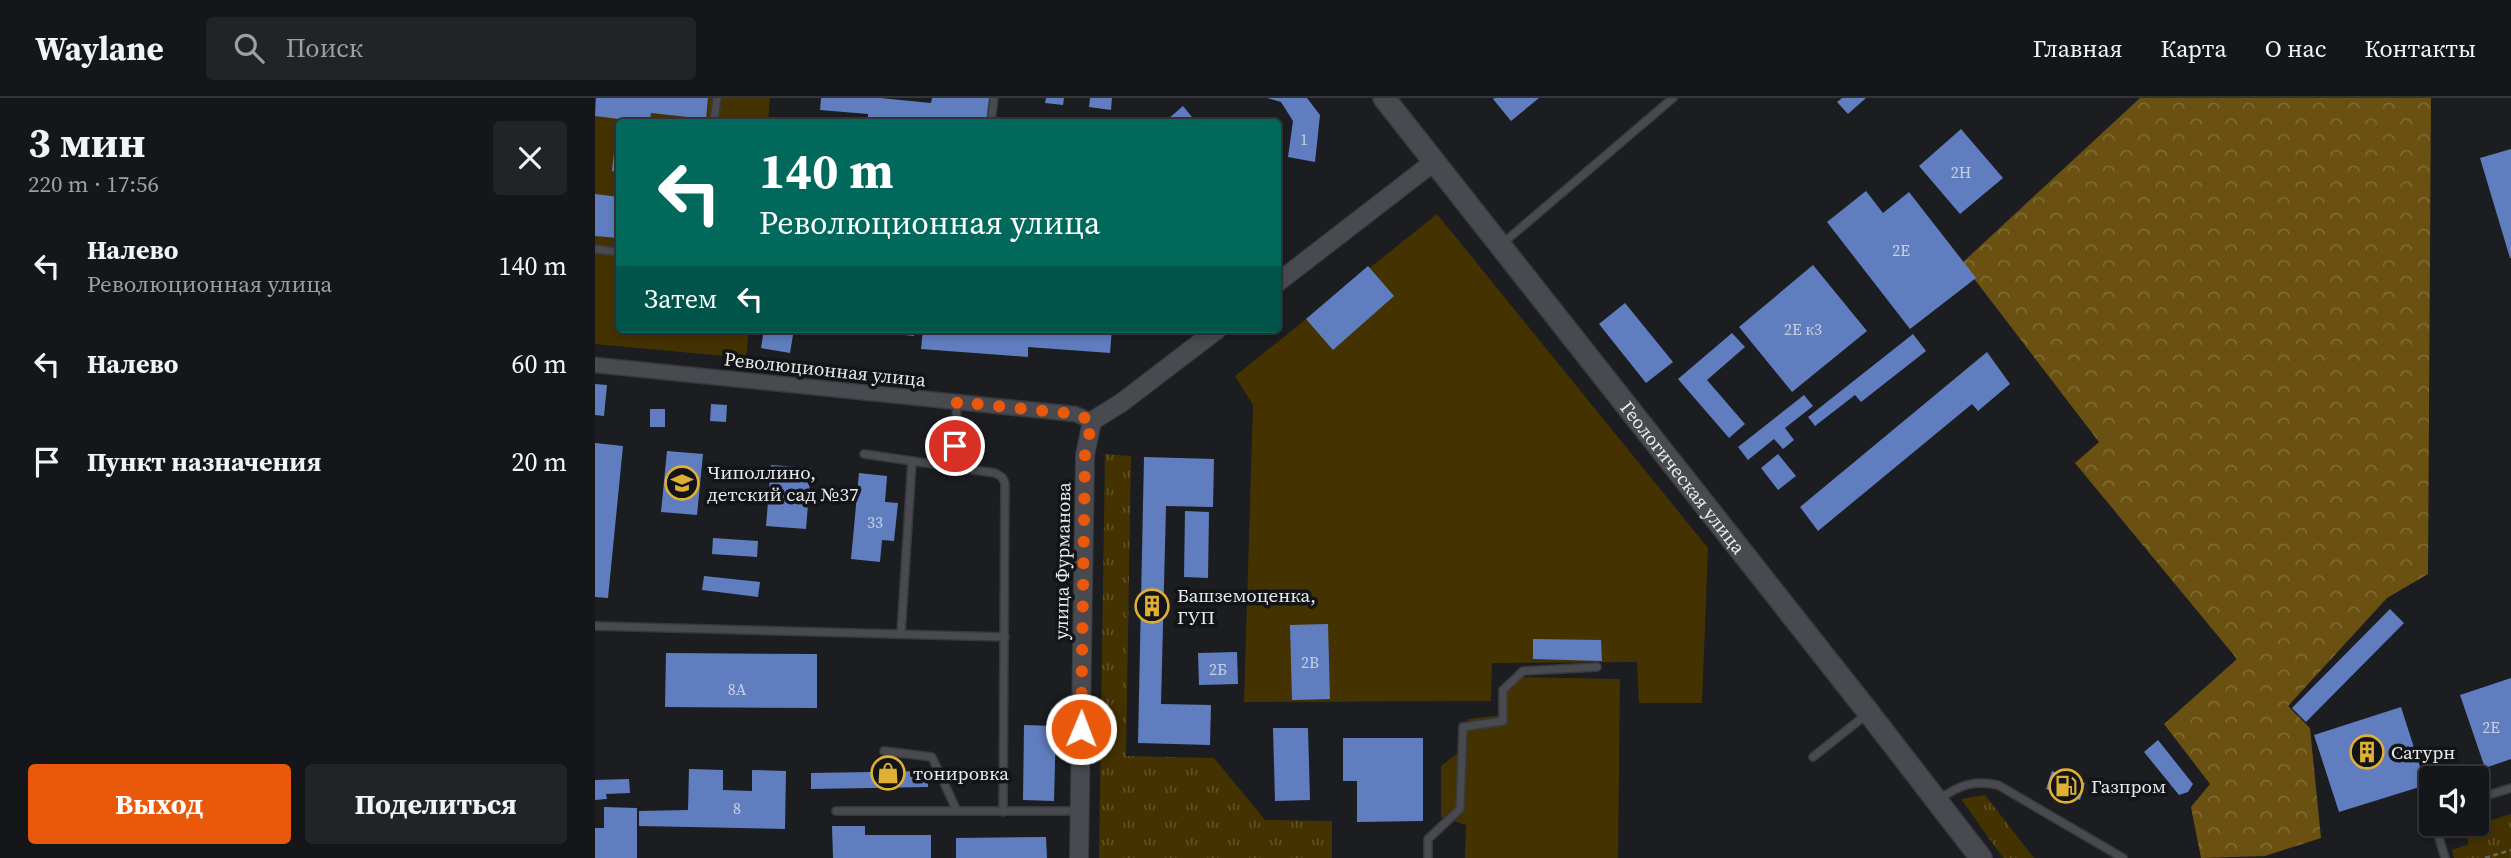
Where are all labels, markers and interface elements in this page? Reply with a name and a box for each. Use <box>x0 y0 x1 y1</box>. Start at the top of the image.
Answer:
search box <box>206 17 696 80</box>
text: Waylane <box>35 26 164 71</box>
icon: search <box>230 29 268 67</box>
text: Поиск <box>286 30 363 66</box>
text: Главная <box>2033 32 2122 65</box>
text: Карта <box>2160 32 2227 65</box>
text: О нас <box>2265 32 2326 65</box>
text: Контакты <box>2364 32 2476 65</box>
text: 3 мин <box>28 113 145 171</box>
button: close <box>493 121 567 195</box>
house number: 1 <box>1300 128 1308 150</box>
text: 140 m <box>759 137 894 204</box>
icon: left <box>644 147 735 238</box>
house number: 2Н <box>1951 161 1971 183</box>
text: 220 m · 17:56 <box>28 168 159 200</box>
text: Революционная улица <box>759 201 1100 245</box>
text: Налево <box>87 232 178 268</box>
house number: 2Е <box>1892 239 1910 261</box>
icon: left <box>28 247 66 285</box>
text: 140 m <box>499 248 567 284</box>
text: Революционная улица <box>87 268 332 300</box>
icon: left <box>731 280 769 318</box>
text: Затем <box>644 281 717 317</box>
house number: 2Е к3 <box>1784 318 1822 340</box>
icon: left <box>28 345 66 383</box>
street label: Революционная улица <box>723 345 927 393</box>
text: Налево <box>87 346 178 382</box>
text: 60 m <box>512 346 567 382</box>
street label: Геологическая улица <box>1615 395 1752 560</box>
pin <box>925 416 985 476</box>
icon: arrive <box>936 427 974 465</box>
icon: arrive <box>28 443 66 481</box>
text: Пункт назначения <box>87 444 321 480</box>
text: 20 m <box>512 444 567 480</box>
place label: Чиполлино, детский сад №37 <box>707 459 859 507</box>
school or university icon: Чиполлино, детский сад №37 <box>663 464 701 502</box>
street label: улица Фурманова <box>1048 482 1076 640</box>
house number: 33 <box>867 511 883 533</box>
place label: Башземоценка, ГУП <box>1177 582 1316 630</box>
building icon: Башземоценка, ГУП <box>1133 587 1171 625</box>
house number: 2В <box>1301 651 1319 673</box>
house number: 2Б <box>1209 658 1227 680</box>
house number: 8А <box>728 678 747 700</box>
position arrow <box>1044 692 1118 766</box>
house number: 2Е <box>2482 716 2500 738</box>
building icon: Сатурн <box>2348 733 2386 771</box>
place label: Сатурн <box>2391 739 2455 765</box>
shop icon: тонировка <box>869 754 907 792</box>
place label: тонировка <box>913 760 1009 786</box>
button: Выход <box>28 764 291 844</box>
button: Поделиться <box>305 764 567 844</box>
map controls <box>2419 766 2489 836</box>
button: sound <box>2419 766 2489 836</box>
fuel station icon: Газпром <box>2047 767 2085 805</box>
place label: Газпром <box>2091 773 2166 799</box>
house number: 8 <box>733 797 741 819</box>

